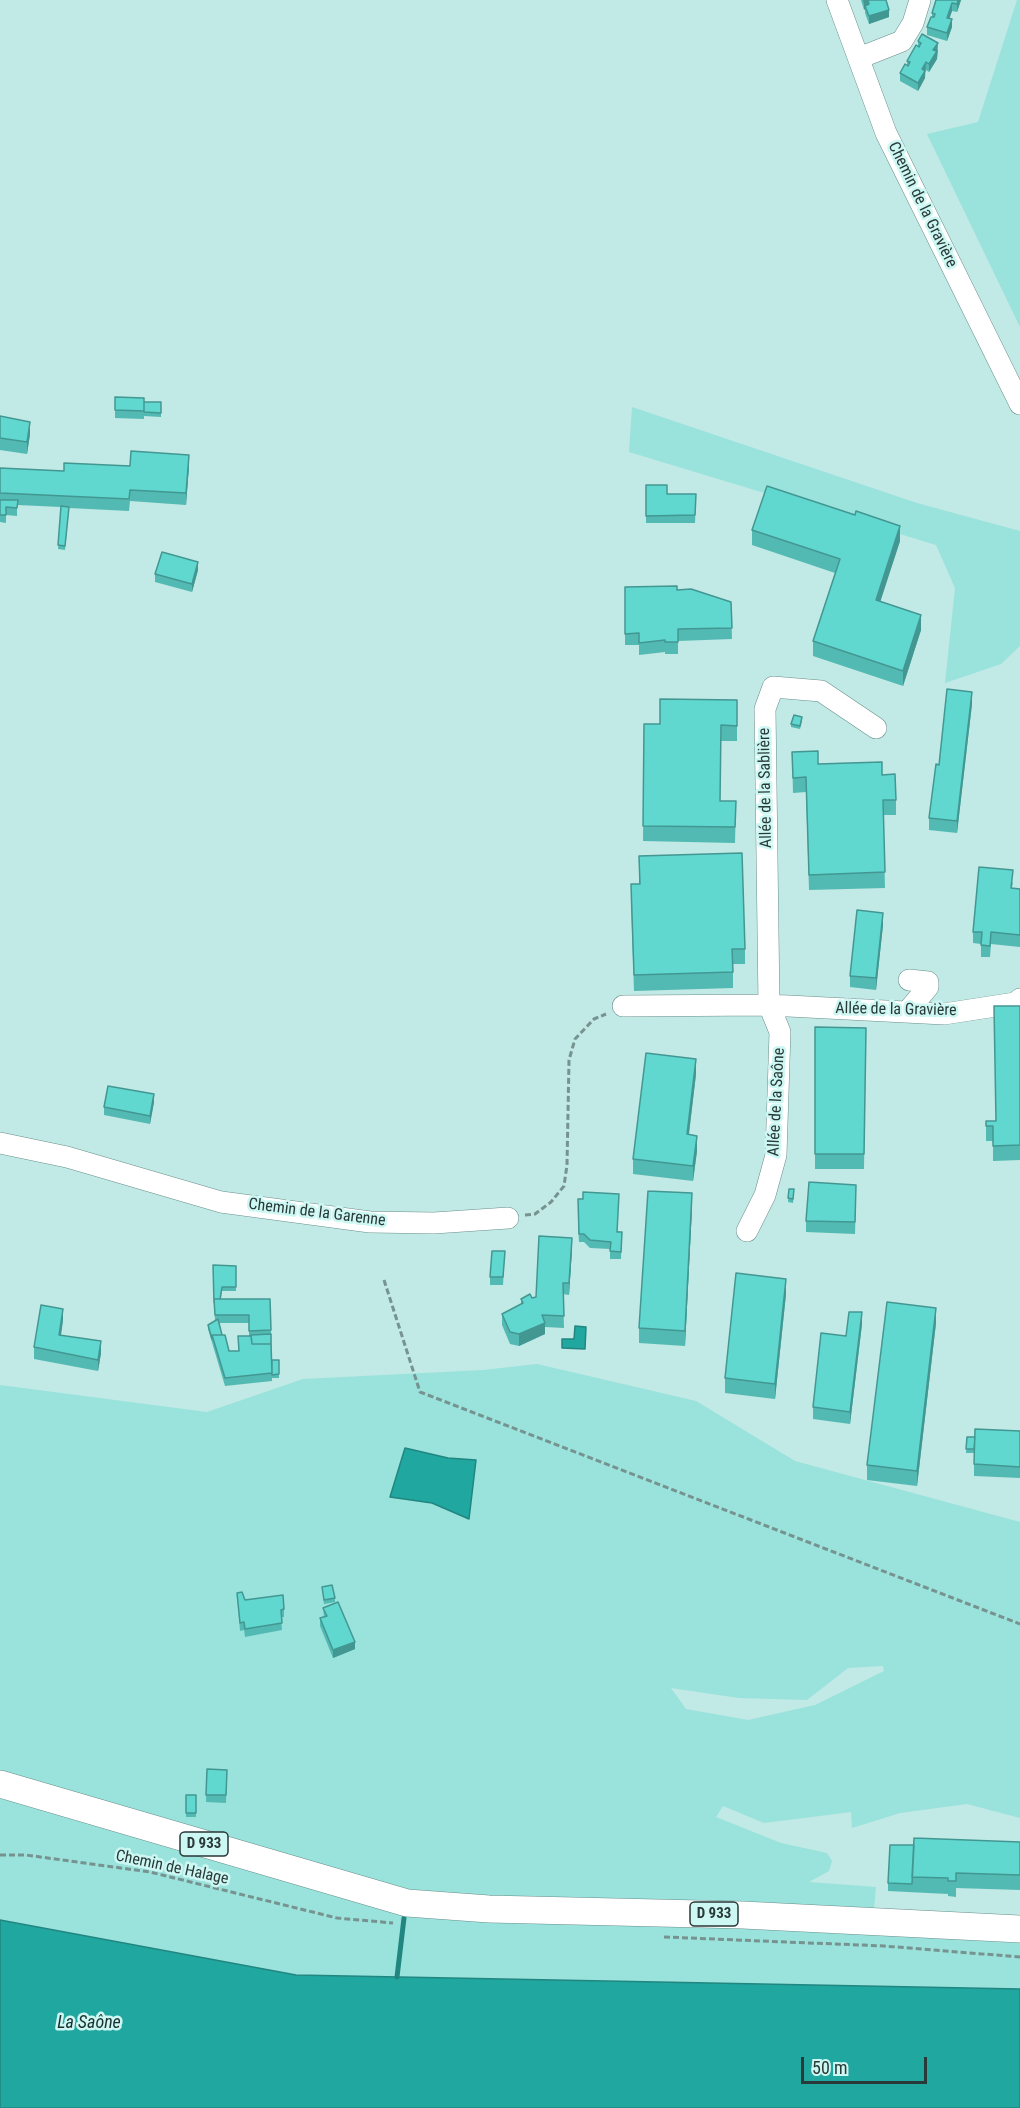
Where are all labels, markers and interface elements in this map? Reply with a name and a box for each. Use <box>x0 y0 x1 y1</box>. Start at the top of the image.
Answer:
street label: Chemin de la Gravière <box>883 139 961 271</box>
street label: Allée de la Sablière <box>755 728 777 848</box>
street label: Allée de la Gravière <box>835 999 957 1021</box>
street label: Allée de la Saône <box>765 1047 789 1157</box>
street label: Chemin de la Garenne <box>247 1195 387 1231</box>
road number: D 933 <box>180 1832 228 1856</box>
street label: Chemin de Halage <box>114 1847 230 1889</box>
road number: D 933 <box>690 1902 738 1926</box>
water label: La Saône <box>57 2012 121 2034</box>
scale bar <box>804 2045 930 2083</box>
text: 50 m <box>812 2057 847 2078</box>

